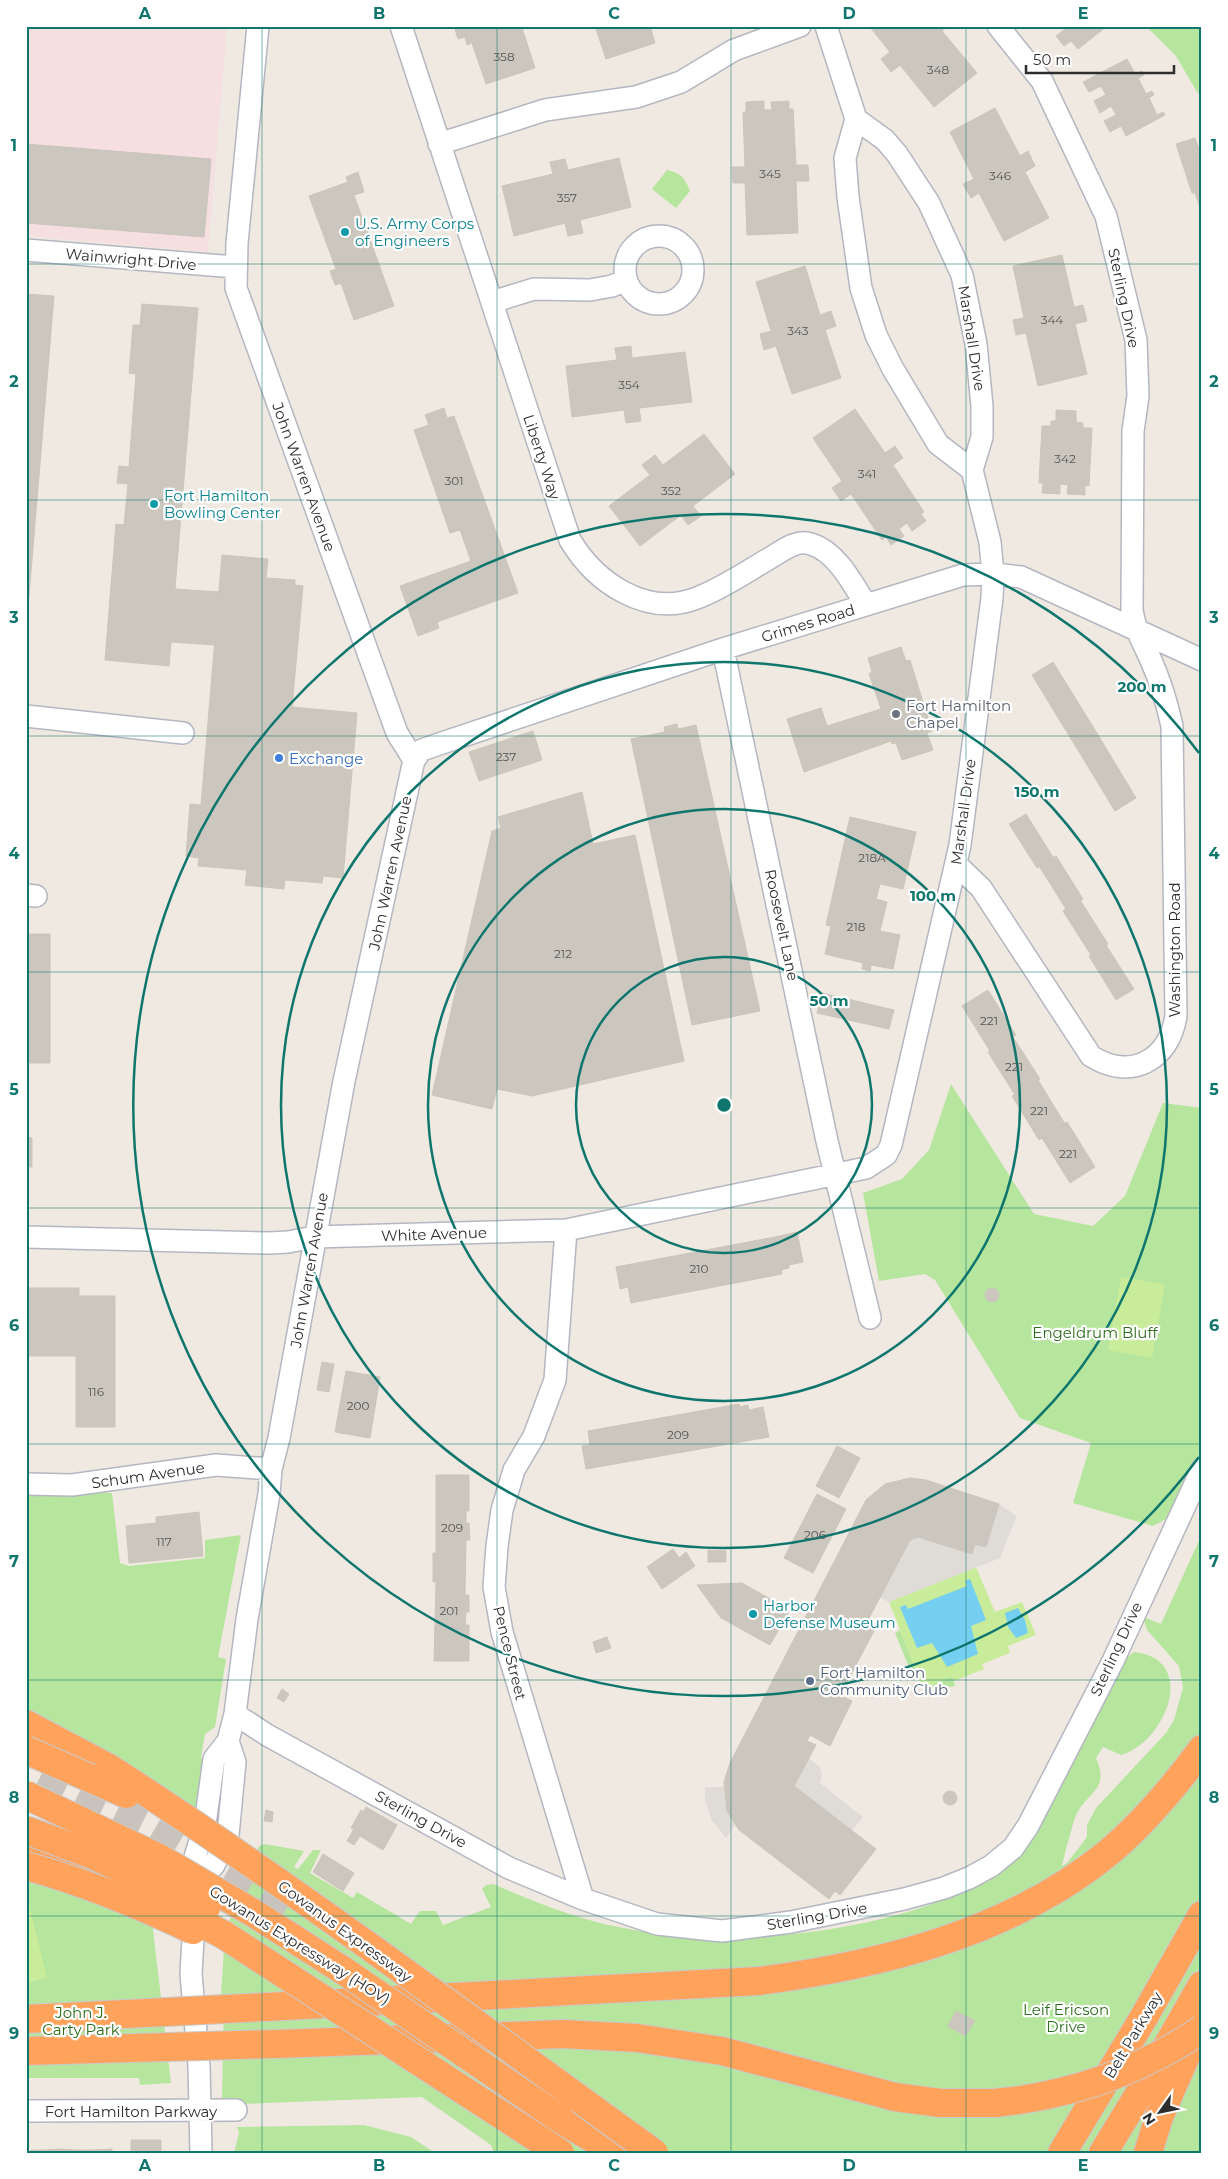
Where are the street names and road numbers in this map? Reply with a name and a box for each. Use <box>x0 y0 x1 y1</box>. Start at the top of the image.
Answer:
street label: Wainwright Drive <box>65 244 197 274</box>
street label: Sterling Drive <box>1104 246 1144 350</box>
street label: Marshall Drive <box>954 284 990 392</box>
street label: John Warren Avenue <box>268 399 340 554</box>
street label: Liberty Way <box>519 412 565 503</box>
street label: Grimes Road <box>759 600 857 646</box>
street label: Marshall Drive <box>946 758 980 866</box>
street label: John Warren Avenue <box>364 794 416 953</box>
street label: Roosevelt Lane <box>761 867 803 983</box>
street label: Washington Road <box>1165 882 1184 1018</box>
street label: John Warren Avenue <box>286 1191 332 1350</box>
street label: White Avenue <box>381 1223 487 1245</box>
street label: Schum Avenue <box>90 1458 206 1492</box>
street label: Sterling Drive <box>1086 1599 1146 1699</box>
street label: Pence Street <box>489 1604 531 1702</box>
street label: Sterling Drive <box>372 1786 470 1852</box>
street label: Gowanus Expressway <box>274 1876 416 1986</box>
street label: Gowanus Expressway (HOV) <box>206 1881 394 2009</box>
street label: Sterling Drive <box>765 1898 869 1934</box>
street label: Belt Parkway <box>1100 1987 1167 2082</box>
street label: Fort Hamilton Parkway <box>45 2102 218 2121</box>

